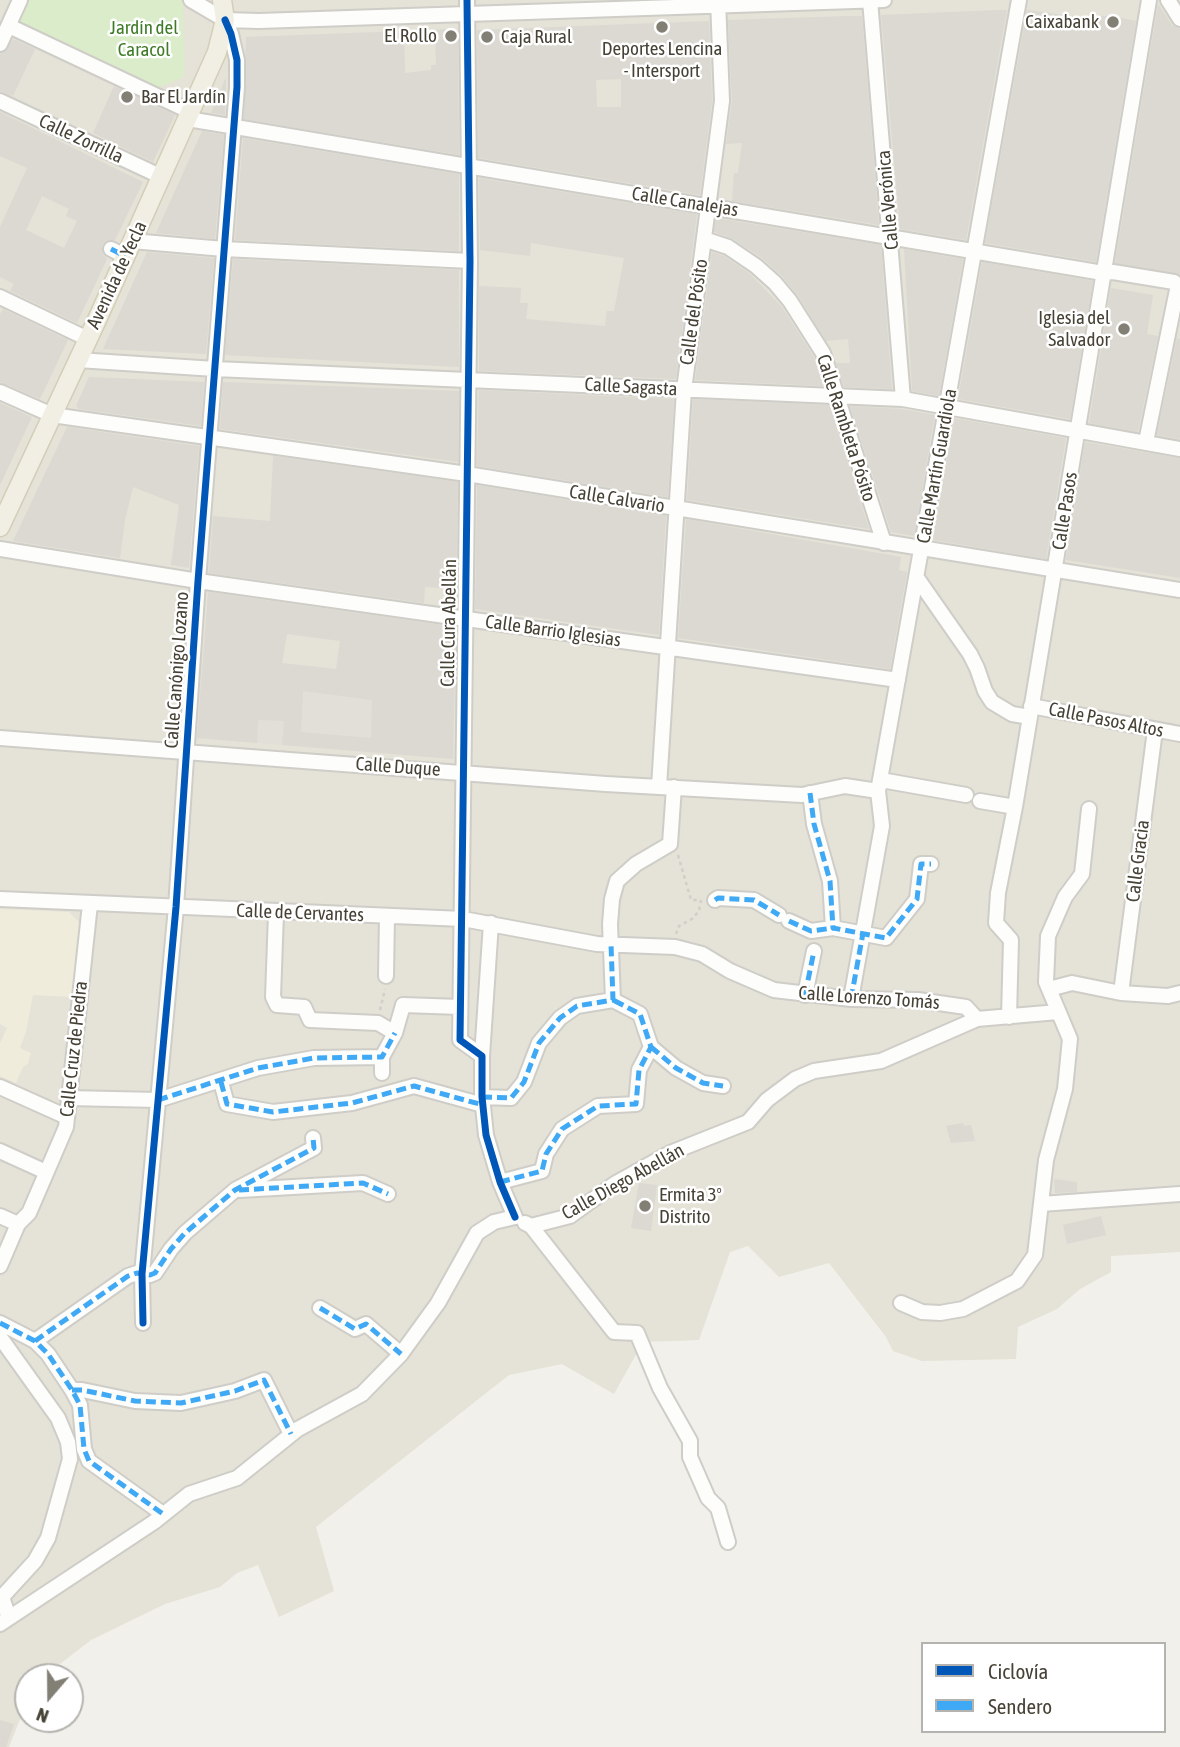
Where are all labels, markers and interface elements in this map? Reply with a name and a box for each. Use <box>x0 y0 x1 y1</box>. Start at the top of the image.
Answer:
place label: Caixabank <box>1025 11 1099 33</box>
marker: Caixabank <box>1105 14 1121 30</box>
park label: Jardín del Caracol <box>110 17 178 61</box>
marker: Deportes Lencina - Intersport <box>654 19 670 35</box>
place label: El Rollo <box>384 25 437 47</box>
place label: Caja Rural <box>501 26 572 48</box>
marker: El Rollo <box>443 28 459 44</box>
marker: Caja Rural <box>479 29 495 45</box>
place label: Deportes Lencina - Intersport <box>602 38 722 82</box>
place label: Bar El Jardín <box>141 86 226 108</box>
marker: Bar El Jardín <box>119 89 135 105</box>
street label: Calle Zorrilla <box>35 110 127 168</box>
street label: Calle Verónica <box>872 149 904 251</box>
street label: Calle Canalejas <box>630 182 740 222</box>
street label: Avenida de Yecla <box>82 217 152 333</box>
street label: Calle del Pósito <box>675 257 713 367</box>
place label: Iglesia del Salvador <box>1038 307 1110 351</box>
marker: Iglesia del Salvador <box>1116 321 1132 337</box>
street label: Calle Rambleta Pósito <box>811 352 881 504</box>
street label: Calle Sagasta <box>584 373 678 401</box>
street label: Calle Martín Guardiola <box>912 387 962 545</box>
street label: Calle Pasos <box>1048 470 1082 552</box>
street label: Calle Calvario <box>568 480 666 518</box>
street label: Calle Cura Abellán <box>436 559 462 687</box>
street label: Calle Canónigo Lozano <box>160 591 194 749</box>
street label: Calle Barrio Iglesias <box>484 610 622 652</box>
street label: Calle Pasos Altos <box>1047 698 1165 742</box>
street label: Calle Duque <box>355 753 441 781</box>
street label: Calle Gracia <box>1122 818 1154 904</box>
street label: Calle de Cervantes <box>236 899 364 927</box>
street label: Calle Cruz de Piedra <box>56 980 92 1118</box>
street label: Calle Lorenzo Tomás <box>797 982 941 1014</box>
street label: Calle Diego Abellán <box>558 1139 688 1225</box>
place label: Ermita 3º Distrito <box>659 1184 722 1228</box>
marker: Ermita 3º Distrito <box>637 1198 653 1214</box>
legend <box>921 1642 1166 1733</box>
text: Ciclovía <box>988 1659 1048 1683</box>
north arrow <box>14 1663 84 1733</box>
text: Sendero <box>988 1694 1052 1718</box>
text: N <box>33 1704 52 1728</box>

